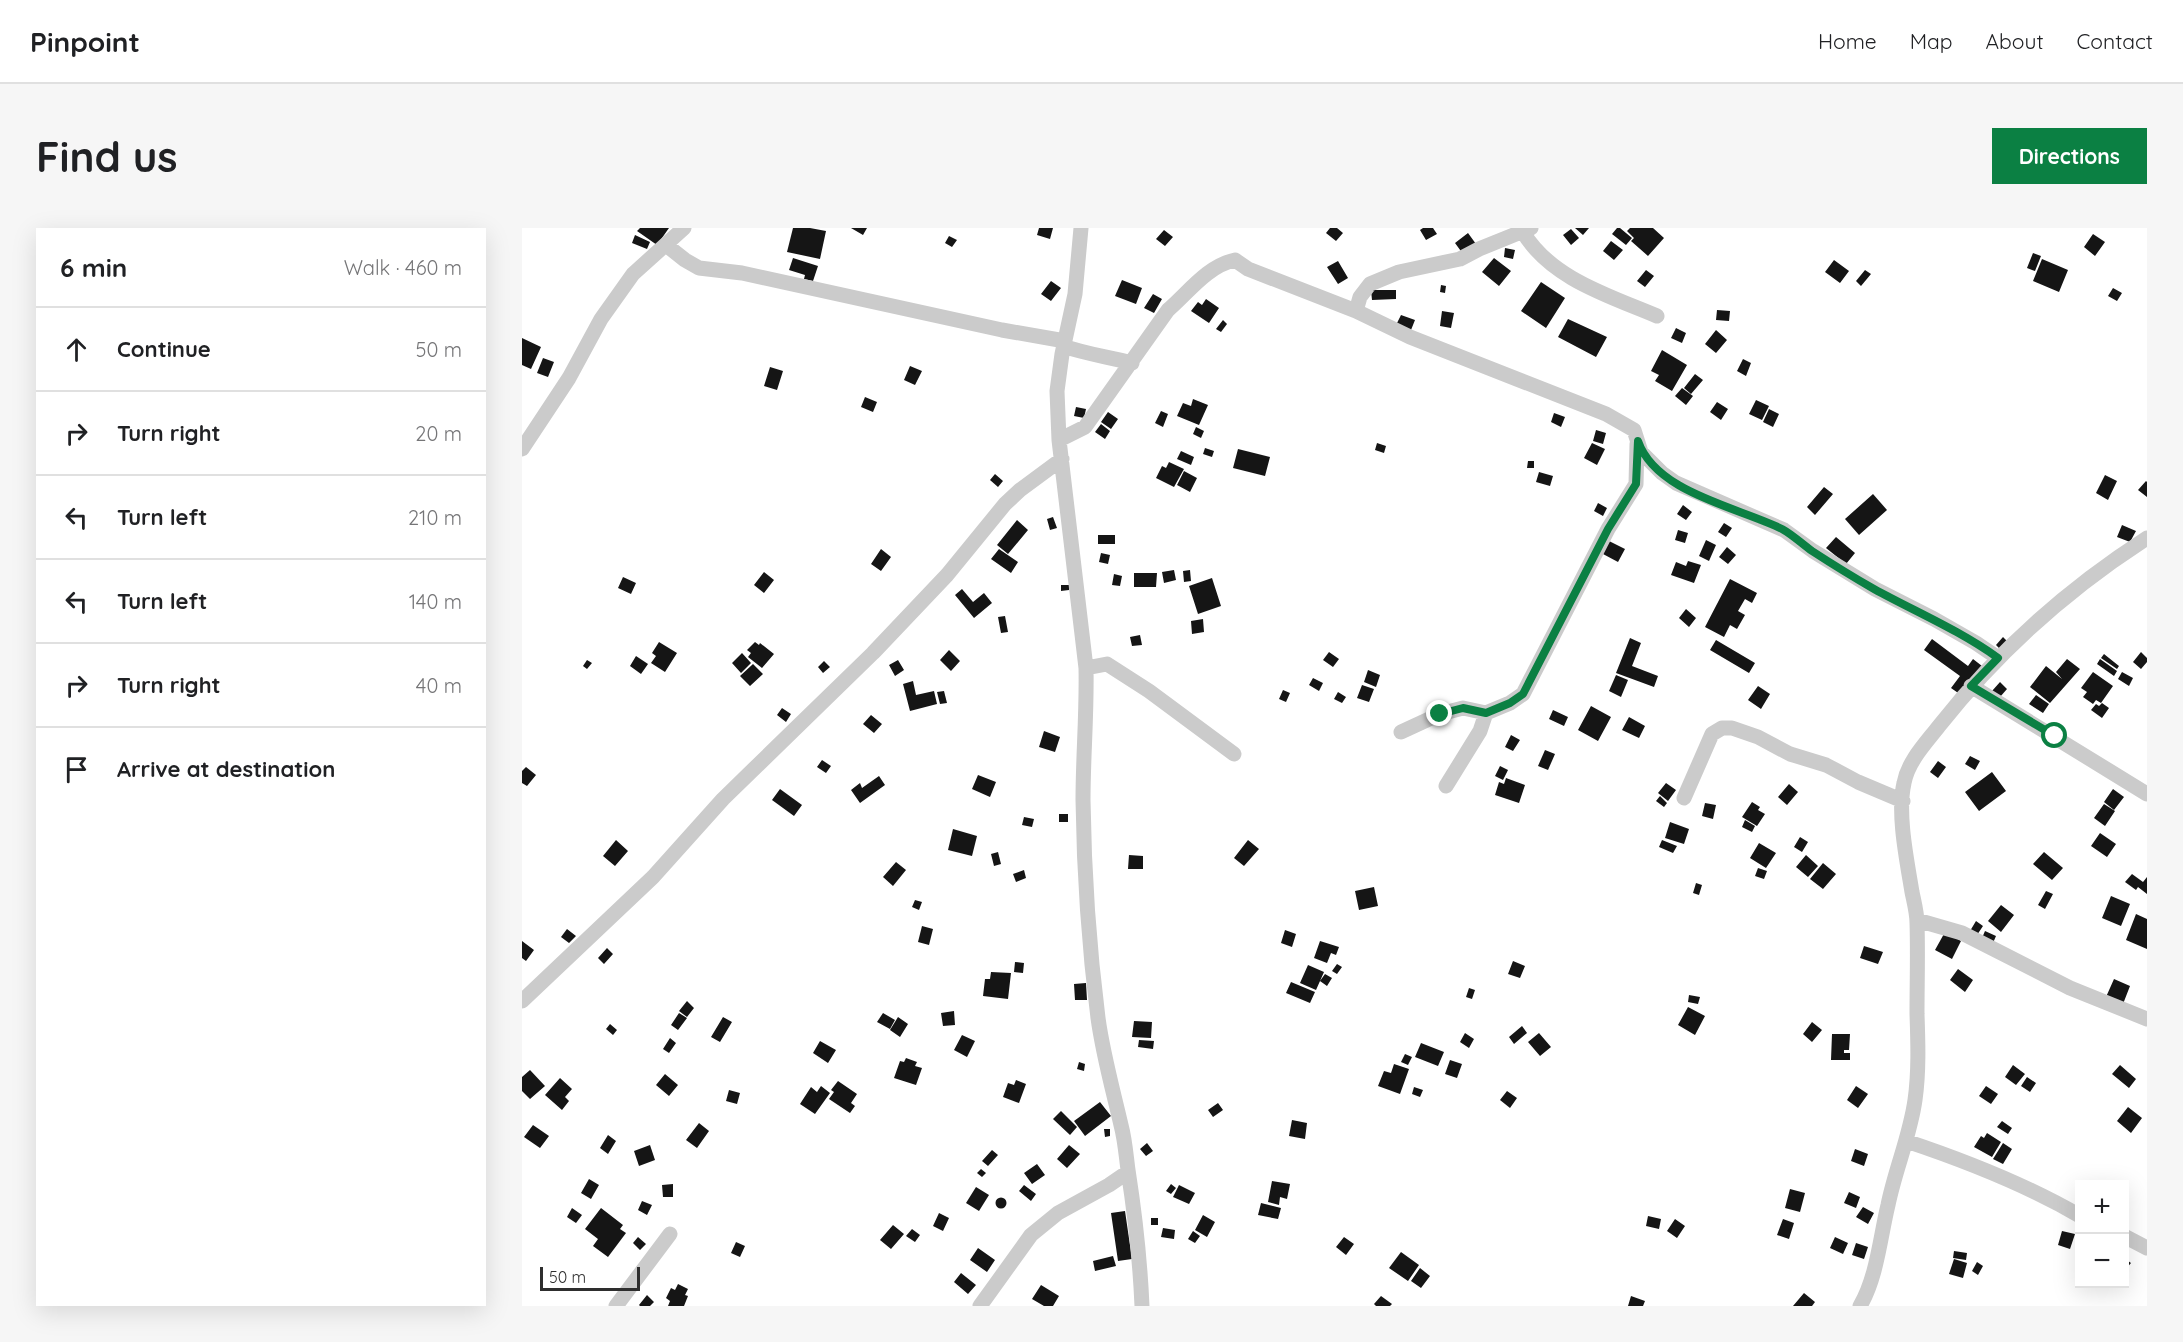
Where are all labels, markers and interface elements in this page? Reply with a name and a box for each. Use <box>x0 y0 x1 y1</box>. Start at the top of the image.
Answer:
text: Pinpoint <box>30 24 140 59</box>
text: Home <box>1818 28 1877 54</box>
text: Map <box>1910 28 1953 54</box>
text: About <box>1986 28 2044 54</box>
text: Contact <box>2077 28 2153 54</box>
button: Directions <box>1992 128 2147 184</box>
text: Find us <box>36 130 178 183</box>
text: 6 min <box>60 251 127 284</box>
text: Walk · 460 m <box>344 255 462 280</box>
icon: ahead <box>60 333 93 366</box>
text: Continue <box>117 335 211 363</box>
text: 50 m <box>416 337 462 362</box>
icon: right <box>60 417 93 450</box>
text: Turn right <box>117 419 221 447</box>
text: 20 m <box>415 421 462 446</box>
icon: left <box>60 501 93 534</box>
text: Turn left <box>117 503 207 531</box>
text: 210 m <box>408 505 462 530</box>
icon: left <box>60 585 93 618</box>
text: Turn left <box>117 587 207 615</box>
text: 140 m <box>409 589 462 614</box>
icon: right <box>60 669 93 702</box>
text: Turn right <box>117 671 221 699</box>
text: 40 m <box>416 673 462 698</box>
route end <box>1426 700 1452 726</box>
route start <box>2041 722 2067 748</box>
icon: arrive <box>60 753 93 786</box>
text: Arrive at destination <box>117 755 335 783</box>
map controls <box>2075 1180 2129 1288</box>
button: + <box>2075 1180 2129 1234</box>
button: − <box>2075 1234 2129 1288</box>
scale bar <box>540 1264 640 1292</box>
text: 50 m <box>549 1267 586 1287</box>

